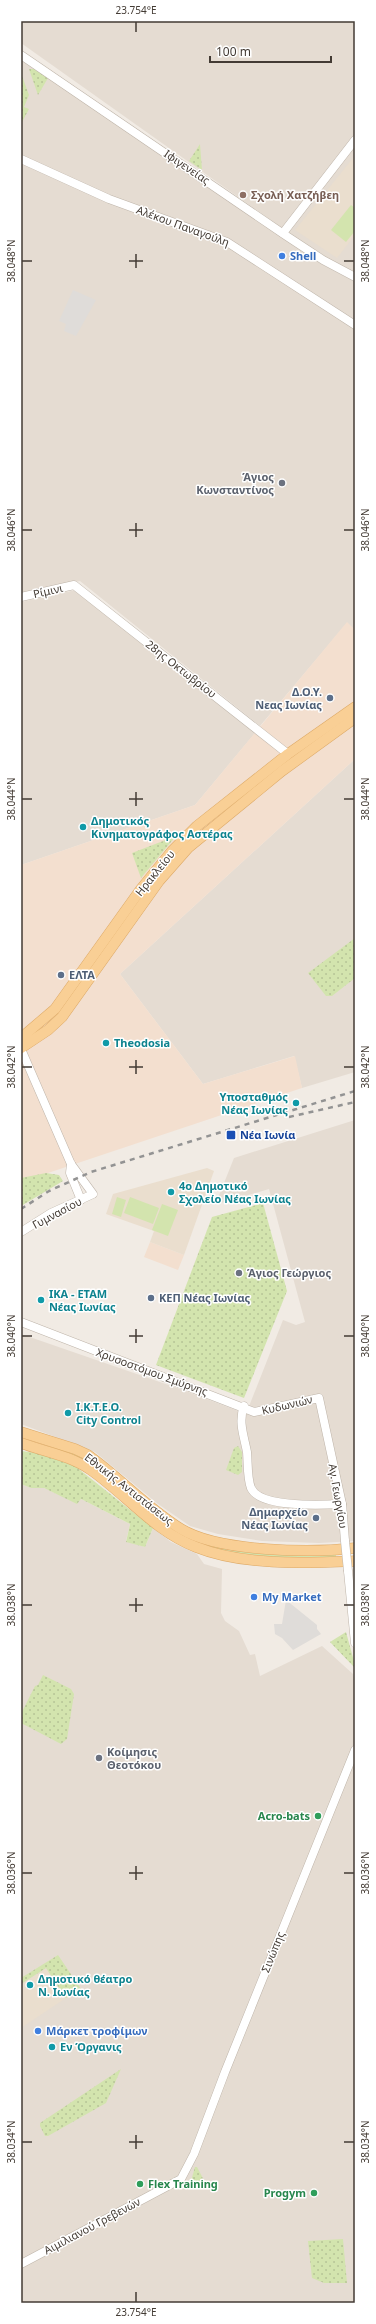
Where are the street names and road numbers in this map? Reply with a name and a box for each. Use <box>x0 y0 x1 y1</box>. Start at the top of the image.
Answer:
street label: Ιφιγενείας <box>161 146 213 187</box>
street label: Αλέκου Παναγούλη <box>135 202 232 249</box>
street label: Ρίμινι <box>32 580 65 601</box>
street label: 28ης Οκτωβρίου <box>143 636 220 701</box>
street label: Ηρακλείου <box>131 847 178 899</box>
street label: Γυμνασίου <box>29 1193 84 1232</box>
street label: Χρυσοστόμου Σμύρνης <box>94 1344 210 1399</box>
street label: Κυδωνιών <box>260 1391 314 1418</box>
street label: Εθνικής Αντιστάσεως <box>82 1449 177 1528</box>
street label: Αγ. Γεωργίου <box>325 1462 352 1529</box>
street label: Σινώπης <box>257 1929 288 1975</box>
street label: Αιμιλιανού Γρεβενών <box>41 2194 143 2257</box>

